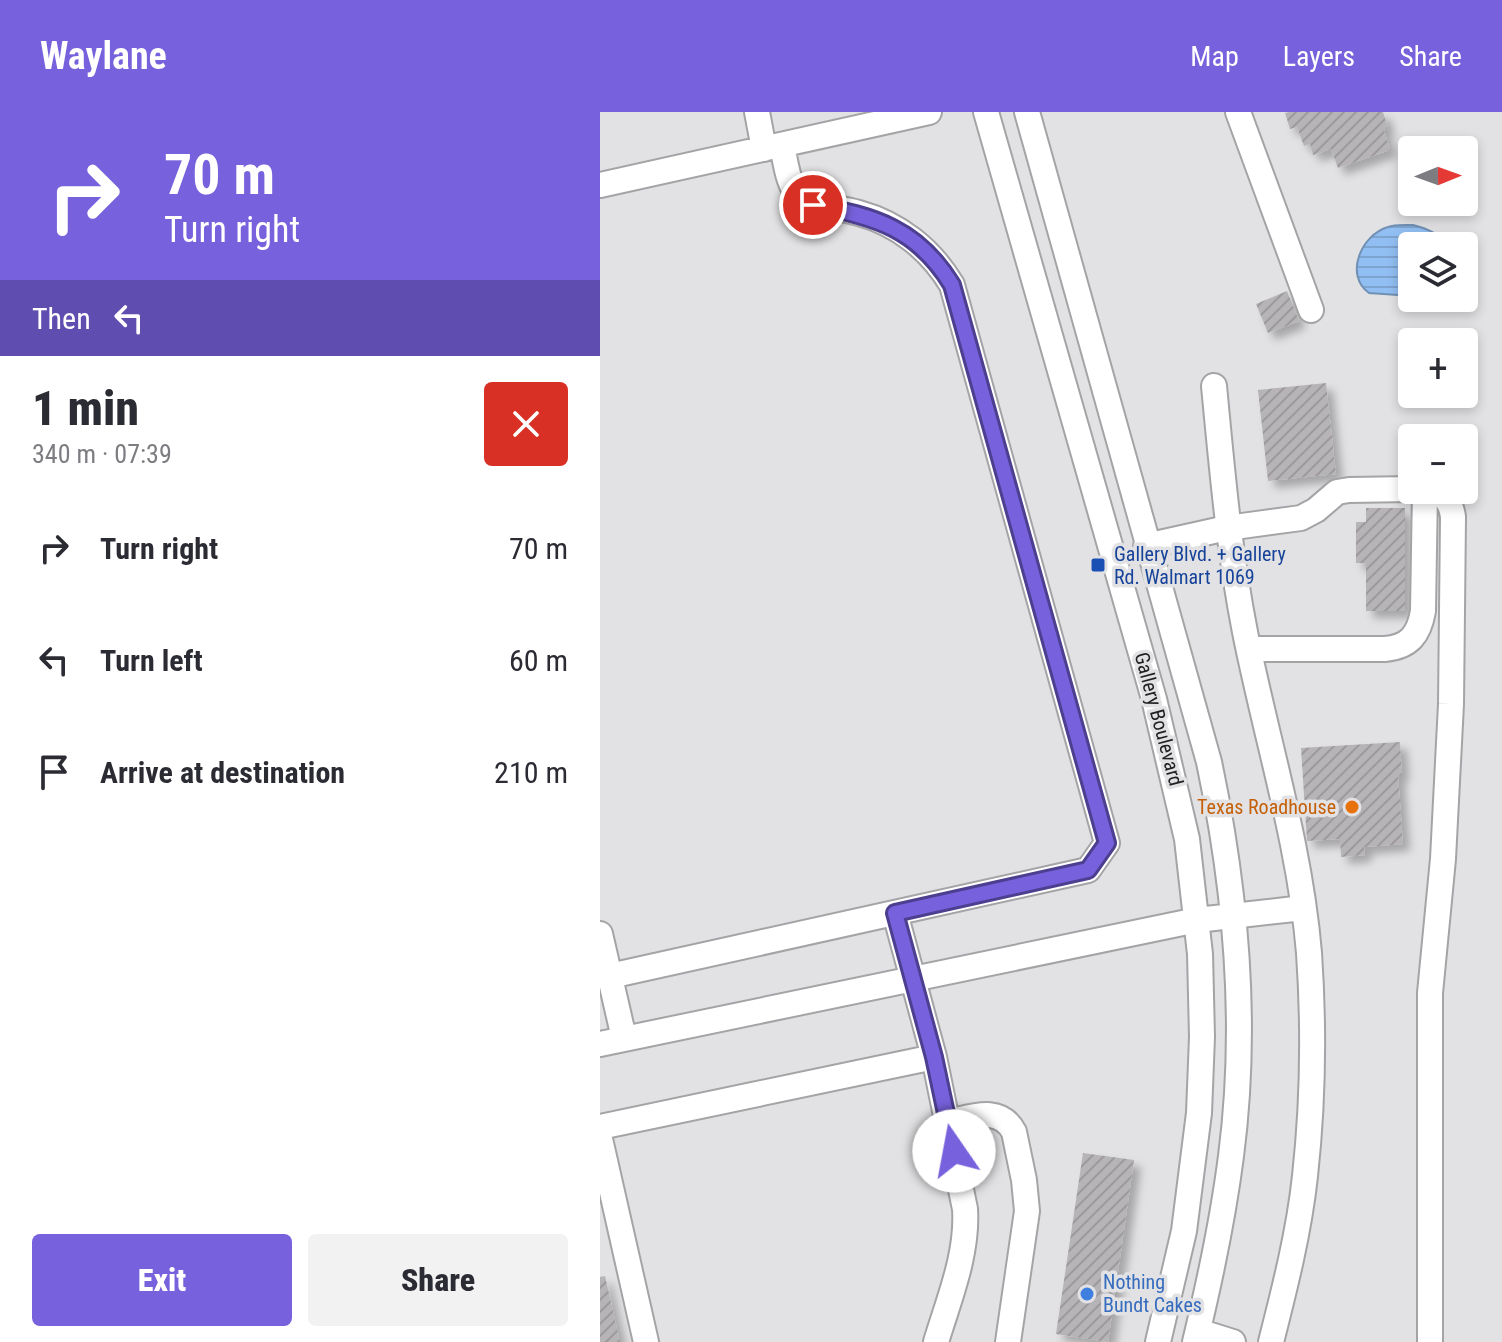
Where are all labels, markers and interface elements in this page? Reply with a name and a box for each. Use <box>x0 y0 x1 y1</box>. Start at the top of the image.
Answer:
text: Waylane <box>40 34 167 78</box>
text: Map <box>1190 40 1239 73</box>
text: Layers <box>1283 40 1355 73</box>
text: Share <box>1399 40 1462 73</box>
north arrow <box>1398 136 1478 216</box>
map controls <box>1398 136 1478 504</box>
text: 70 m <box>164 142 275 208</box>
icon: right <box>32 144 136 248</box>
pin <box>779 171 847 239</box>
icon: arrive <box>791 183 835 227</box>
text: Turn right <box>164 209 300 251</box>
button: layers <box>1398 232 1478 312</box>
icon: left <box>107 296 151 340</box>
text: Then <box>32 301 91 336</box>
button: + <box>1398 328 1478 408</box>
text: 1 min <box>32 380 139 437</box>
button: close <box>484 382 568 466</box>
button: − <box>1398 424 1478 504</box>
text: 340 m · 07:39 <box>32 439 172 469</box>
icon: right <box>32 526 76 570</box>
text: Turn right <box>100 531 218 566</box>
text: 70 m <box>509 531 568 566</box>
place label: Gallery Blvd. + Gallery Rd. Walmart 1069 <box>1114 542 1286 589</box>
marker: Gallery Blvd. + Gallery Rd. Walmart 1069 <box>1089 556 1107 574</box>
icon: left <box>32 638 76 682</box>
text: Turn left <box>100 643 203 678</box>
text: 60 m <box>509 643 568 678</box>
street label: Gallery Boulevard <box>1130 650 1188 788</box>
icon: arrive <box>32 750 76 794</box>
text: Arrive at destination <box>100 755 345 790</box>
text: 210 m <box>494 755 568 790</box>
place label: Texas Roadhouse <box>1197 795 1336 819</box>
marker: Texas Roadhouse <box>1343 798 1361 816</box>
position arrow <box>912 1109 996 1193</box>
button: Exit <box>32 1234 292 1326</box>
button: Share <box>308 1234 568 1326</box>
place label: Nothing Bundt Cakes <box>1103 1270 1202 1317</box>
marker: Nothing Bundt Cakes <box>1078 1285 1096 1303</box>

